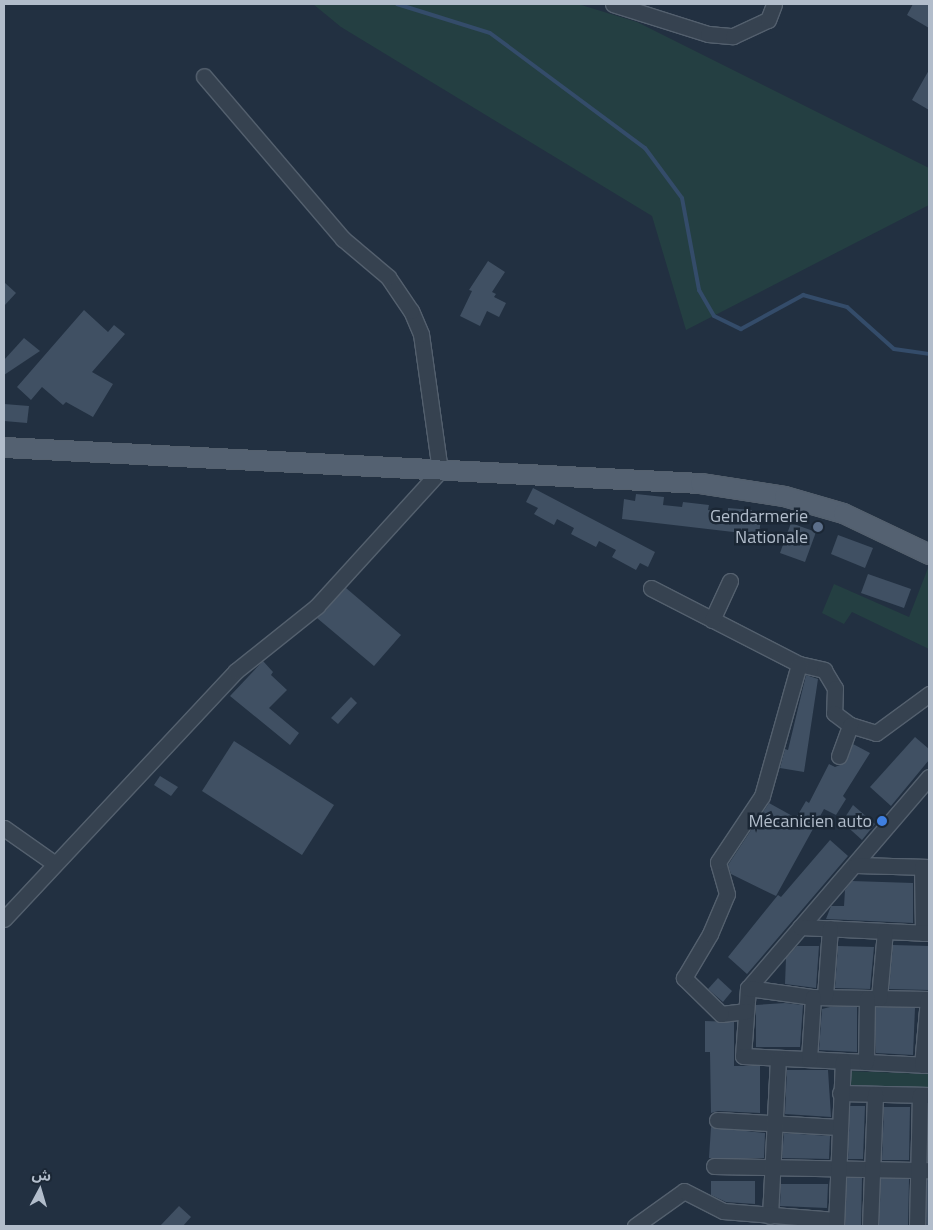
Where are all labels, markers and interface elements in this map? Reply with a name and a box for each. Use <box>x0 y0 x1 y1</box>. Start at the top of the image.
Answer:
place label: Gendarmerie Nationale <box>710 506 808 548</box>
marker: Gendarmerie Nationale <box>812 521 824 533</box>
place label: Mécanicien auto <box>749 810 872 832</box>
marker: Mécanicien auto <box>876 815 888 827</box>
text: ش <box>31 1163 52 1186</box>
north arrow <box>15 1165 65 1215</box>

